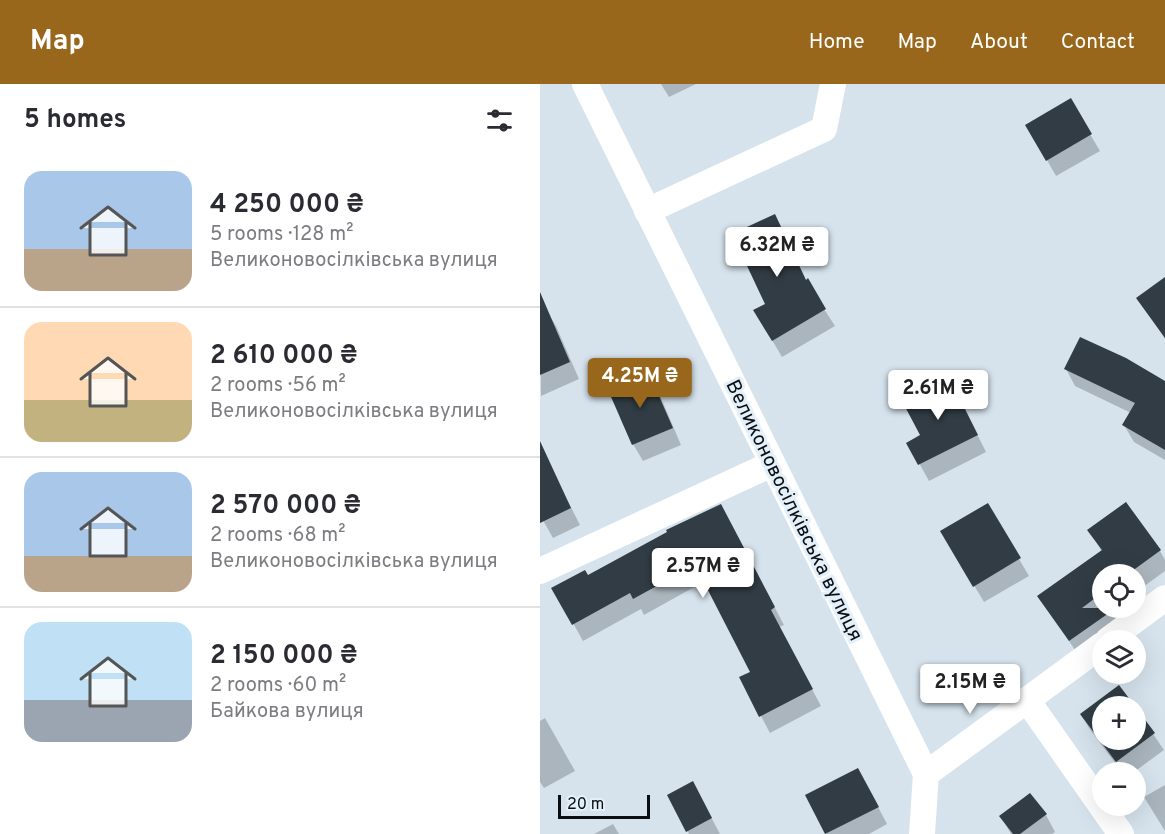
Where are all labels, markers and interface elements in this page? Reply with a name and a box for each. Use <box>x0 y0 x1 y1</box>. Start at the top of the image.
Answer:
text: Map <box>30 24 85 60</box>
text: Home <box>809 29 865 56</box>
text: Map <box>898 29 937 56</box>
text: About <box>970 29 1028 56</box>
text: Contact <box>1061 29 1135 56</box>
text: 5 homes <box>24 104 126 137</box>
icon: filters <box>483 104 516 137</box>
text: 4 250 000 ₴ <box>210 189 364 222</box>
icon: home <box>72 195 144 267</box>
text: 5 rooms · 128 m² <box>210 222 353 248</box>
pin: 6.32M ₴ <box>722 227 832 278</box>
text: 6.32M ₴ <box>739 233 815 259</box>
text: Великоновосілківська вулиця <box>210 248 498 274</box>
text: 2 610 000 ₴ <box>210 340 357 373</box>
icon: home <box>72 346 144 418</box>
pin: 4.25M ₴ <box>585 358 695 409</box>
text: 4.25M ₴ <box>602 364 678 390</box>
pin: 2.61M ₴ <box>883 370 993 421</box>
text: 2 rooms · 56 m² <box>210 373 346 399</box>
street label: Великоновосілківська вулиця <box>718 376 868 646</box>
text: 2.61M ₴ <box>902 376 974 402</box>
text: Великоновосілківська вулиця <box>210 399 498 425</box>
text: 2 570 000 ₴ <box>210 490 361 523</box>
icon: home <box>72 496 144 568</box>
text: 2 rooms · 68 m² <box>210 523 346 549</box>
pin: 2.57M ₴ <box>648 548 758 599</box>
text: Великоновосілківська вулиця <box>210 549 498 575</box>
text: 2.57M ₴ <box>666 554 740 580</box>
map controls <box>1092 564 1146 816</box>
button: locate <box>1092 564 1146 618</box>
button: layers <box>1092 630 1146 684</box>
text: 2 150 000 ₴ <box>210 640 357 673</box>
icon: home <box>72 646 144 718</box>
pin: 2.15M ₴ <box>915 664 1025 715</box>
text: 2.15M ₴ <box>934 670 1006 696</box>
text: 2 rooms · 60 m² <box>210 673 346 699</box>
button: + <box>1092 696 1146 750</box>
text: Байкова вулиця <box>210 699 364 725</box>
button: − <box>1092 762 1146 816</box>
scale bar <box>558 792 650 820</box>
text: 20 m <box>567 795 604 815</box>

